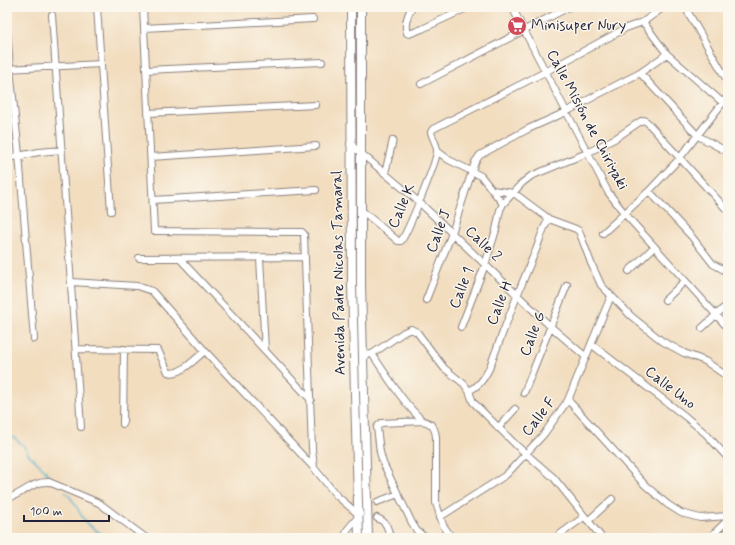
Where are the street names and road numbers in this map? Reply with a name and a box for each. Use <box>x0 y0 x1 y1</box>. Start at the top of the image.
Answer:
street label: Calle Misión de Chiriyaki <box>542 46 632 194</box>
street label: Avenida Padre Nicolas Tamaral <box>327 170 351 375</box>
street label: Calle K <box>384 180 421 231</box>
street label: Calle J <box>422 206 456 256</box>
street label: Calle 2 <box>460 222 506 266</box>
street label: Calle 1 <box>445 264 479 312</box>
street label: Calle H <box>482 278 518 328</box>
street label: Calle G <box>515 309 551 359</box>
street label: Calle Uno <box>640 362 700 414</box>
street label: Calle F <box>517 393 561 441</box>

